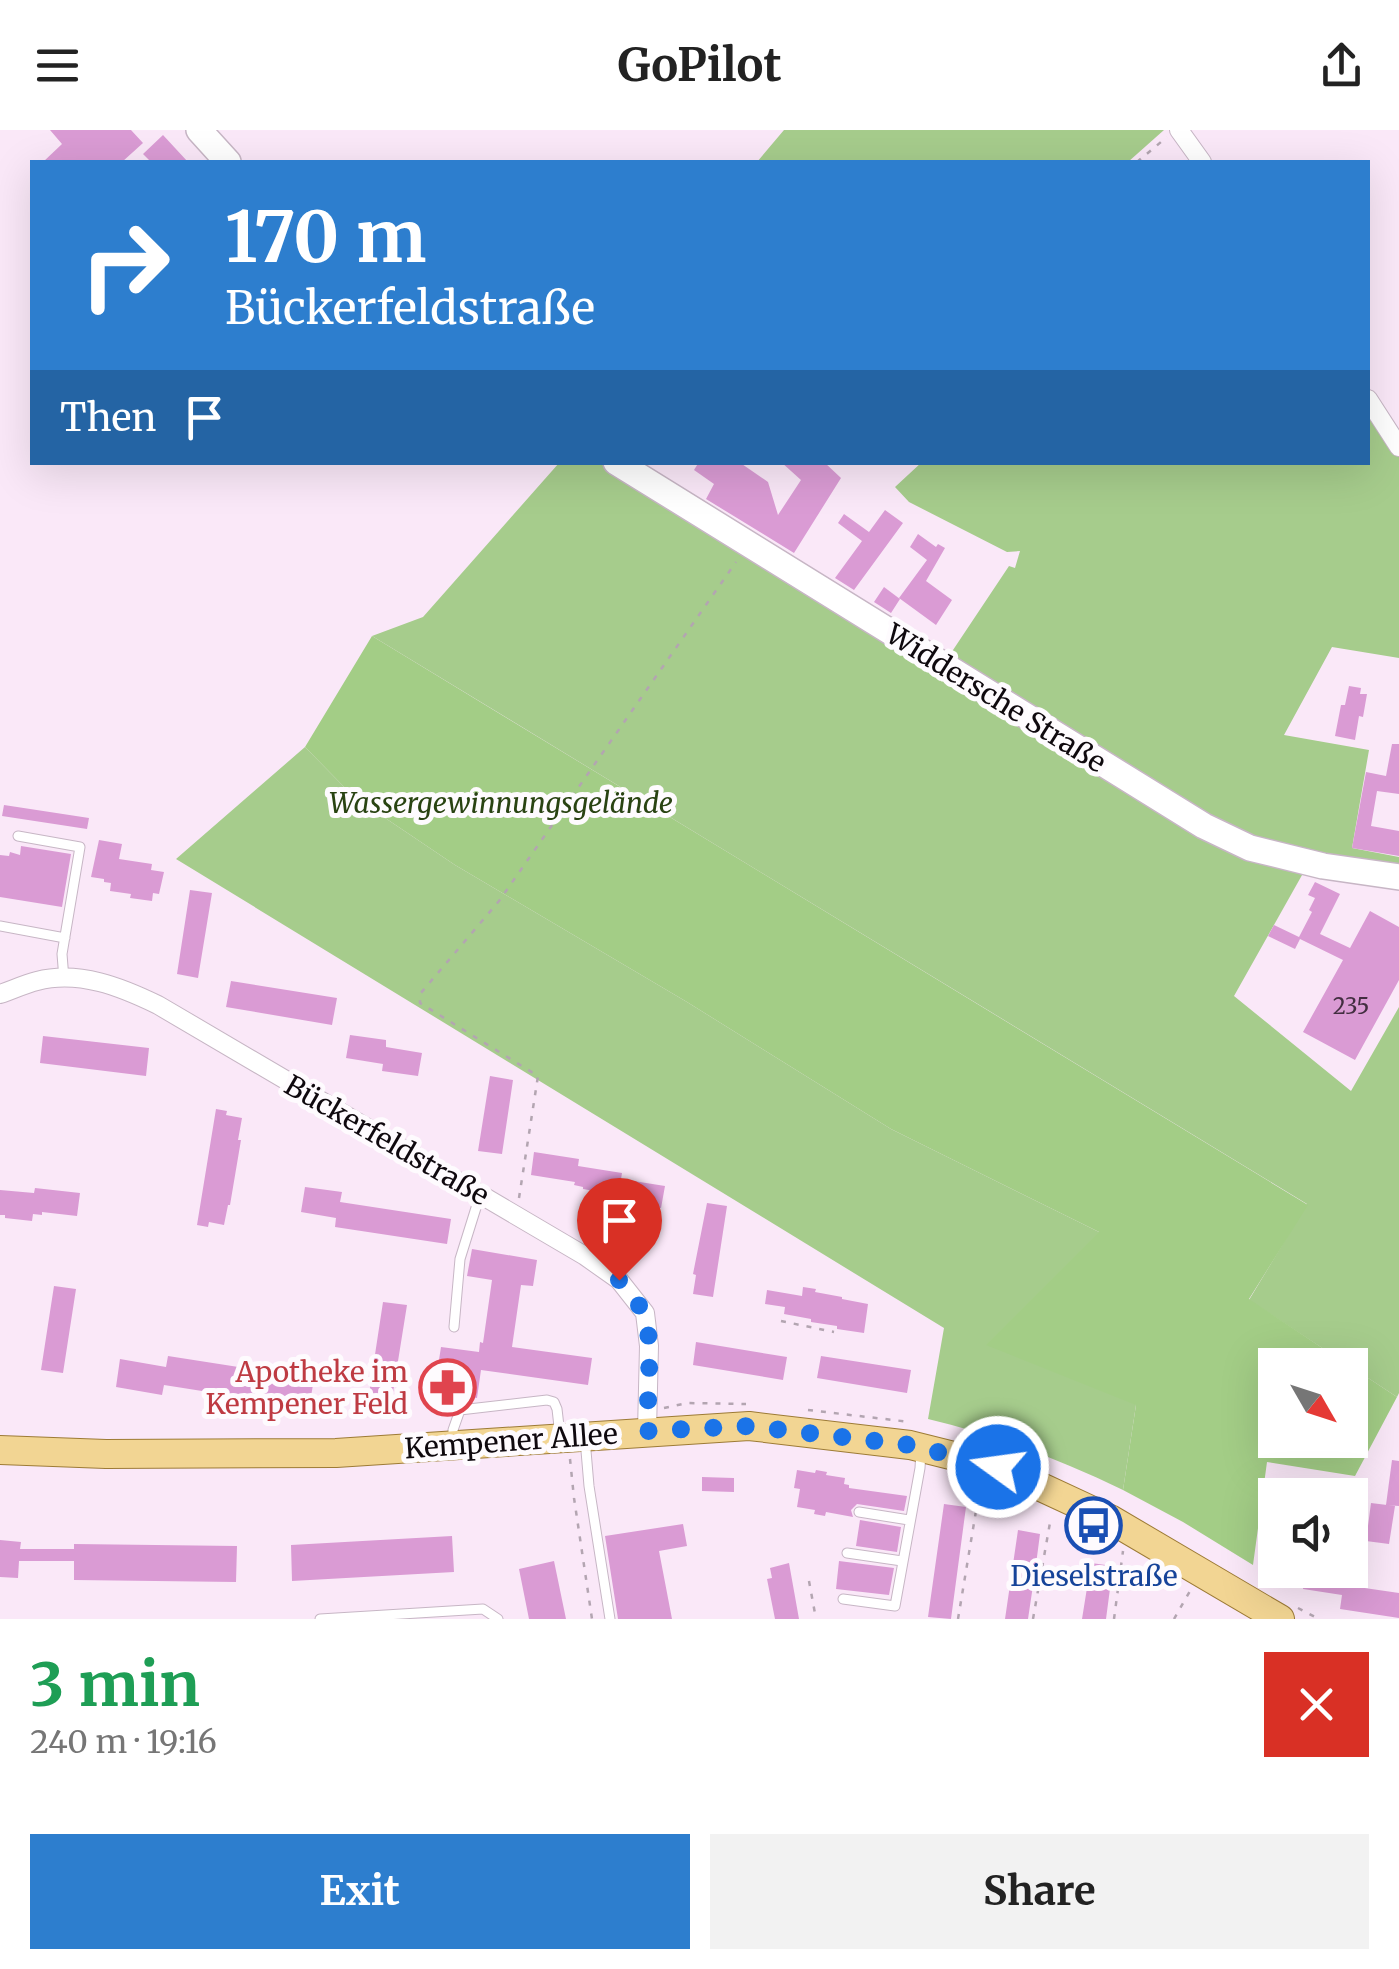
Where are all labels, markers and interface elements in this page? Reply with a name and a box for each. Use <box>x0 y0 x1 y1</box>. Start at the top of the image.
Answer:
text: GoPilot <box>617 37 782 93</box>
icon: menu <box>30 38 85 93</box>
icon: share <box>1314 38 1369 93</box>
text: 170 m <box>225 193 426 281</box>
icon: right <box>60 200 190 330</box>
text: Bückerfeldstraße <box>225 280 595 336</box>
icon: arrive <box>177 390 232 445</box>
text: Then <box>60 394 157 441</box>
street label: Widdersche Straße <box>878 615 1113 780</box>
park label: Wassergewinnungsgelände <box>329 785 673 821</box>
house number: 235 <box>1333 992 1369 1020</box>
street label: Bückerfeldstraße <box>278 1067 496 1213</box>
pin <box>577 1178 662 1281</box>
icon: arrive <box>592 1193 647 1248</box>
north arrow <box>1258 1348 1368 1458</box>
map controls <box>1258 1348 1368 1588</box>
place label: Apotheke im Kempener Feld <box>206 1354 408 1422</box>
pharmacy icon: Apotheke im Kempener Feld <box>417 1358 477 1418</box>
position arrow <box>946 1415 1050 1519</box>
street label: Kempener Allee <box>403 1416 619 1466</box>
button: sound <box>1258 1478 1368 1588</box>
bus stop icon: Dieselstraße <box>1064 1495 1124 1555</box>
place label: Dieselstraße <box>1010 1558 1178 1594</box>
text: 3 min <box>30 1647 200 1722</box>
button: close <box>1264 1652 1369 1757</box>
text: 240 m · 19:16 <box>30 1722 217 1762</box>
button: Exit <box>30 1834 690 1949</box>
button: Share <box>710 1834 1369 1949</box>

